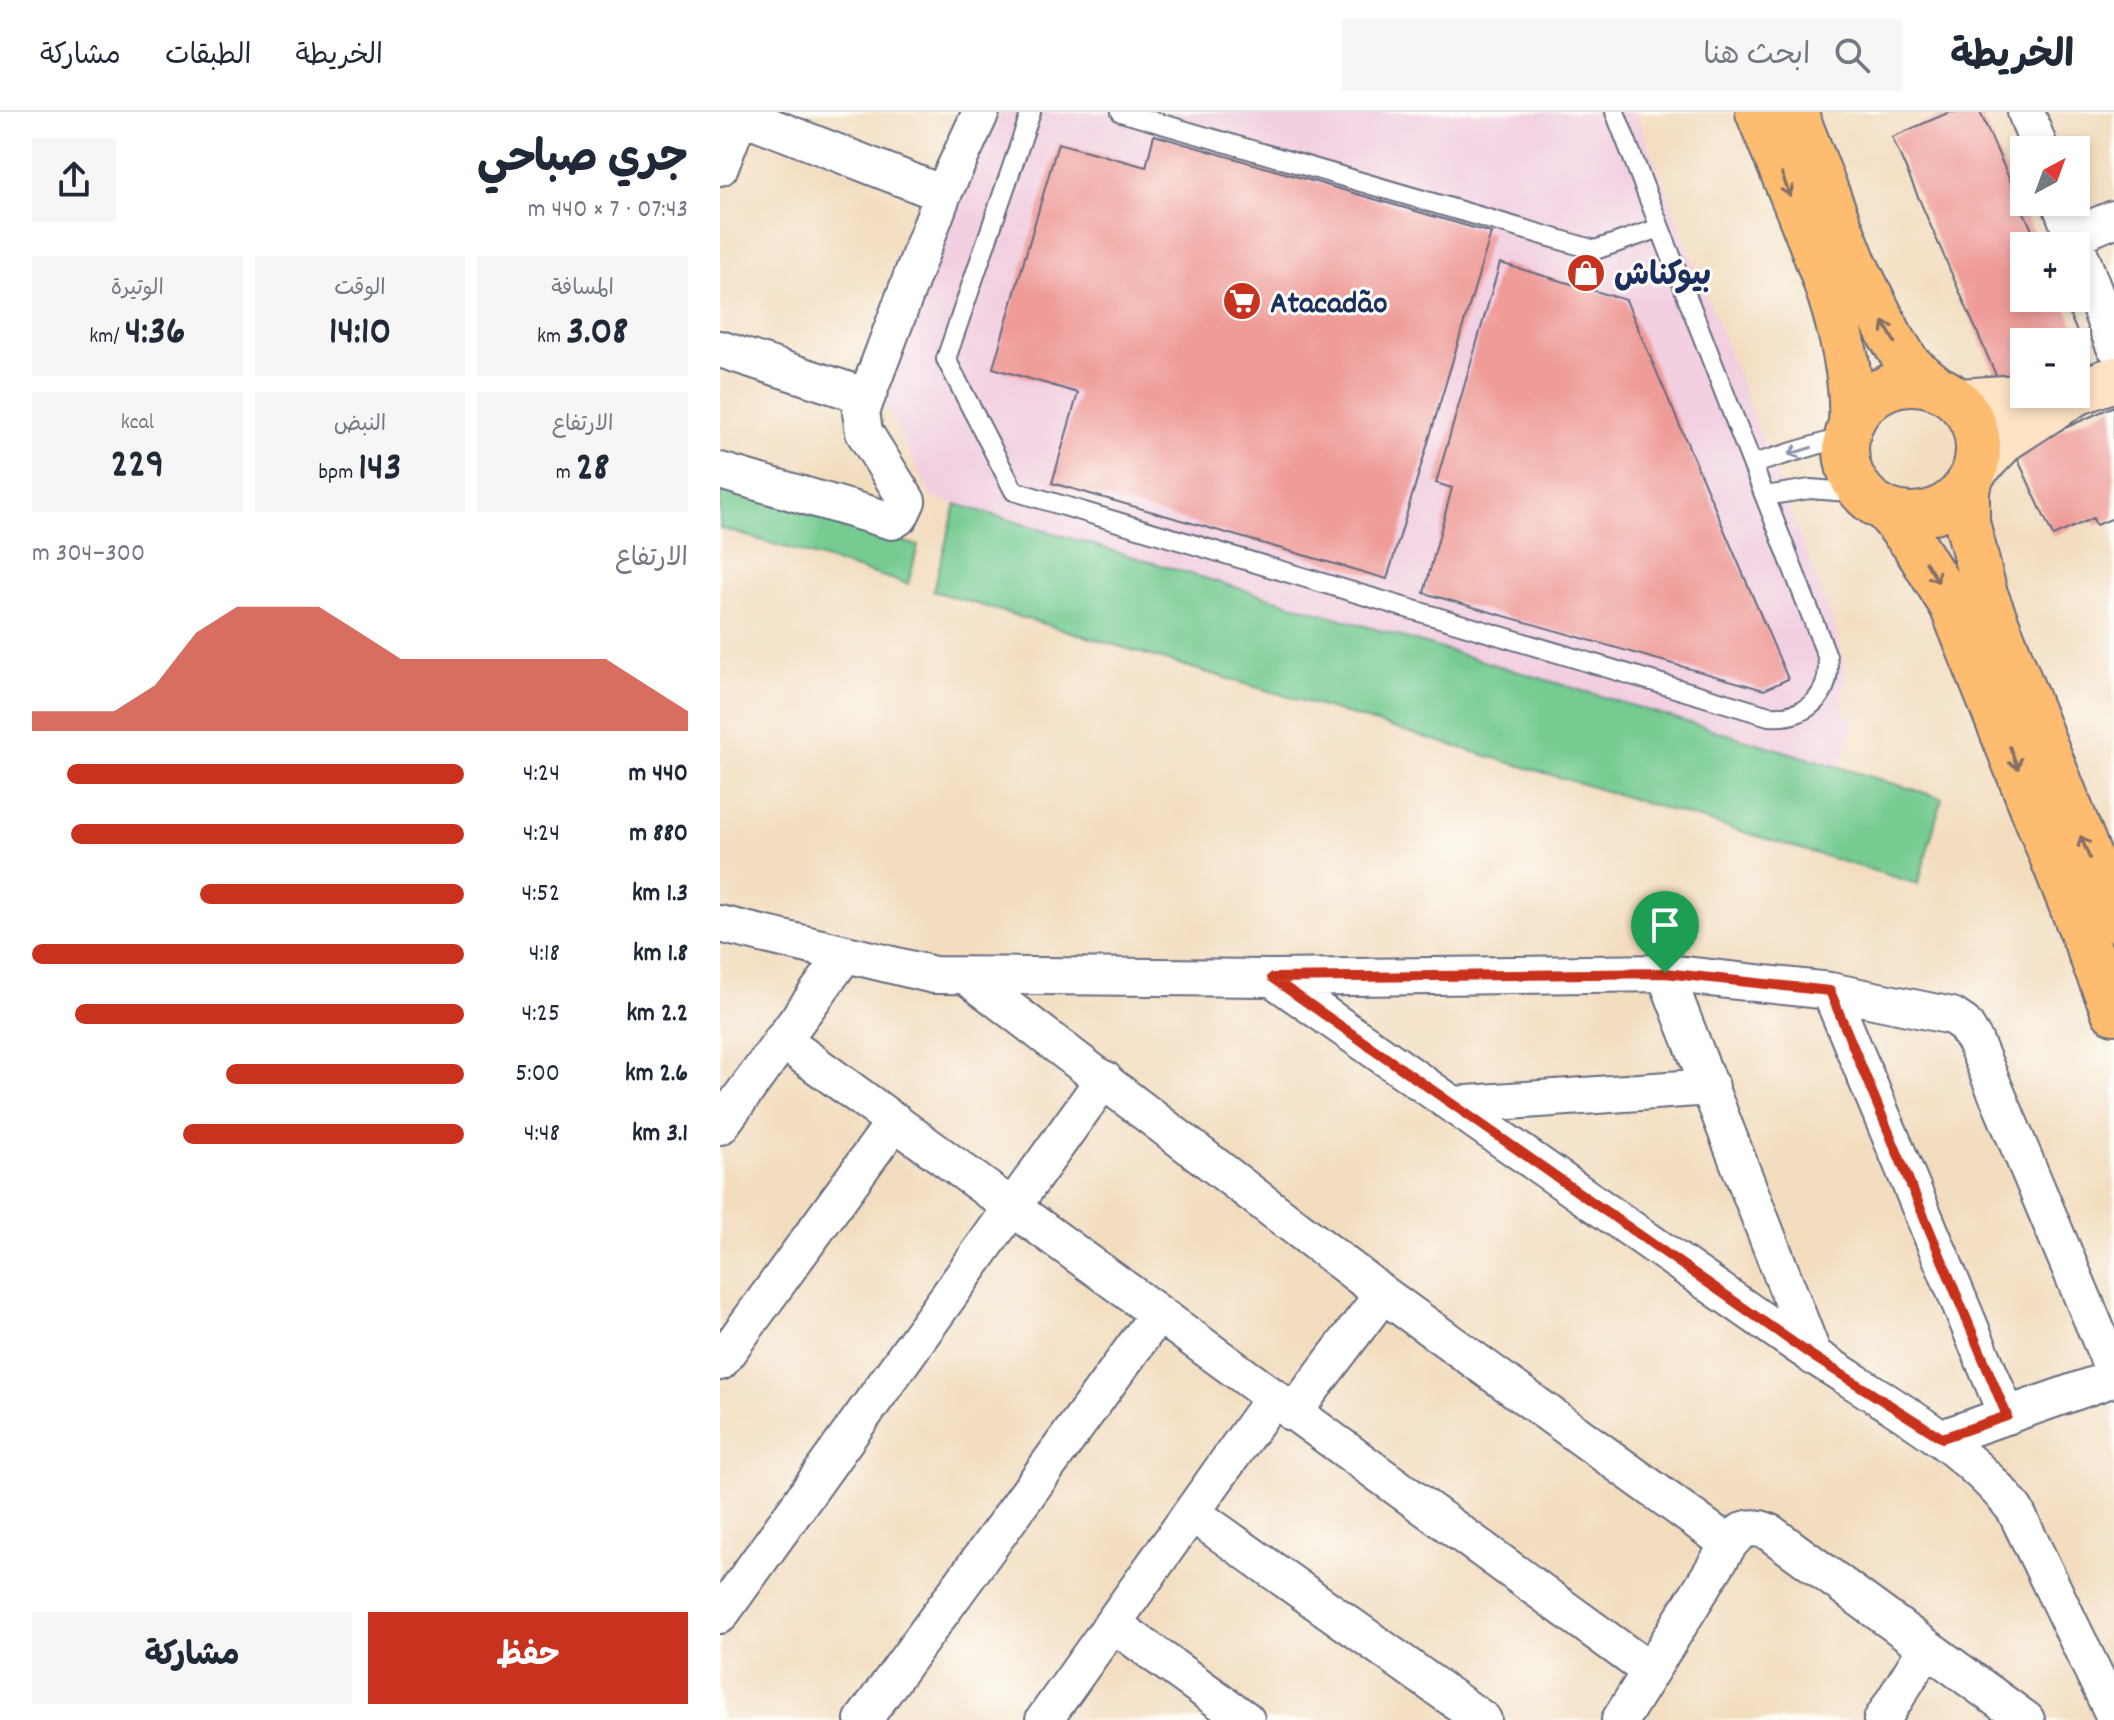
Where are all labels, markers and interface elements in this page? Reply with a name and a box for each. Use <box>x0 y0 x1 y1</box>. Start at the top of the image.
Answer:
search box <box>1342 19 1902 91</box>
text: الخريطة <box>1950 31 2074 86</box>
icon: search <box>1830 33 1874 77</box>
text: ابحث هنا <box>1703 36 1810 79</box>
text: مشاركة <box>40 38 121 78</box>
text: الطبقات <box>165 38 251 78</box>
text: الخريطة <box>295 38 383 78</box>
text: جري صباحي <box>477 130 688 193</box>
north arrow <box>2010 136 2090 216</box>
map controls <box>2010 136 2090 408</box>
button: share <box>32 138 116 222</box>
one-way arrow <box>1780 172 1794 197</box>
text: 07:43 · 7 × 440 m <box>528 192 688 229</box>
button: + <box>2010 232 2090 312</box>
shop icon: بيوكناش <box>1565 252 1607 294</box>
place label: بيوكناش <box>1614 255 1711 301</box>
text: الوتيرة <box>111 274 164 305</box>
text: الوقت <box>334 274 386 305</box>
text: المسافة <box>551 274 614 305</box>
supermarket icon: Atacadão <box>1221 280 1263 322</box>
place label: Atacadão <box>1270 283 1387 329</box>
text: 4:36 <box>125 306 185 363</box>
text: 14:10 <box>329 306 391 363</box>
text: 3.08 <box>566 306 628 363</box>
one-way arrow <box>1881 320 1896 344</box>
text: /km <box>89 322 125 353</box>
text: km <box>537 322 566 353</box>
button: − <box>2010 328 2090 408</box>
text: kcal <box>121 408 154 439</box>
text: النبض <box>334 410 386 441</box>
text: الارتفاع <box>552 410 614 441</box>
text: 229 <box>111 439 164 496</box>
text: 143 <box>358 442 401 499</box>
text: 28 <box>576 442 610 499</box>
one-way arrow <box>1788 444 1814 459</box>
text: bpm <box>319 458 358 489</box>
text: m <box>556 458 576 489</box>
text: 300–304 m <box>32 536 145 573</box>
text: الارتفاع <box>615 541 688 578</box>
one-way arrow <box>1925 560 1941 583</box>
one-way arrow <box>2008 745 2023 770</box>
text: 4:24 <box>523 756 560 793</box>
text: 440 m <box>628 756 688 793</box>
text: 4:24 <box>523 816 560 853</box>
text: 880 m <box>629 816 688 853</box>
one-way arrow <box>2077 835 2091 860</box>
text: 4:52 <box>521 876 560 913</box>
text: 1.3 km <box>632 876 688 913</box>
pin <box>1631 891 1699 973</box>
icon: arrive <box>1643 903 1687 947</box>
text: 4:18 <box>529 936 560 973</box>
text: 1.8 km <box>633 936 688 973</box>
text: 4:25 <box>521 996 560 1033</box>
text: 2.2 km <box>626 996 688 1033</box>
text: 5:00 <box>515 1056 560 1093</box>
text: 2.6 km <box>625 1056 688 1093</box>
text: 4:48 <box>524 1116 560 1153</box>
text: 3.1 km <box>632 1116 688 1153</box>
button: مشاركة <box>32 1612 352 1704</box>
button: حفظ <box>368 1612 688 1704</box>

